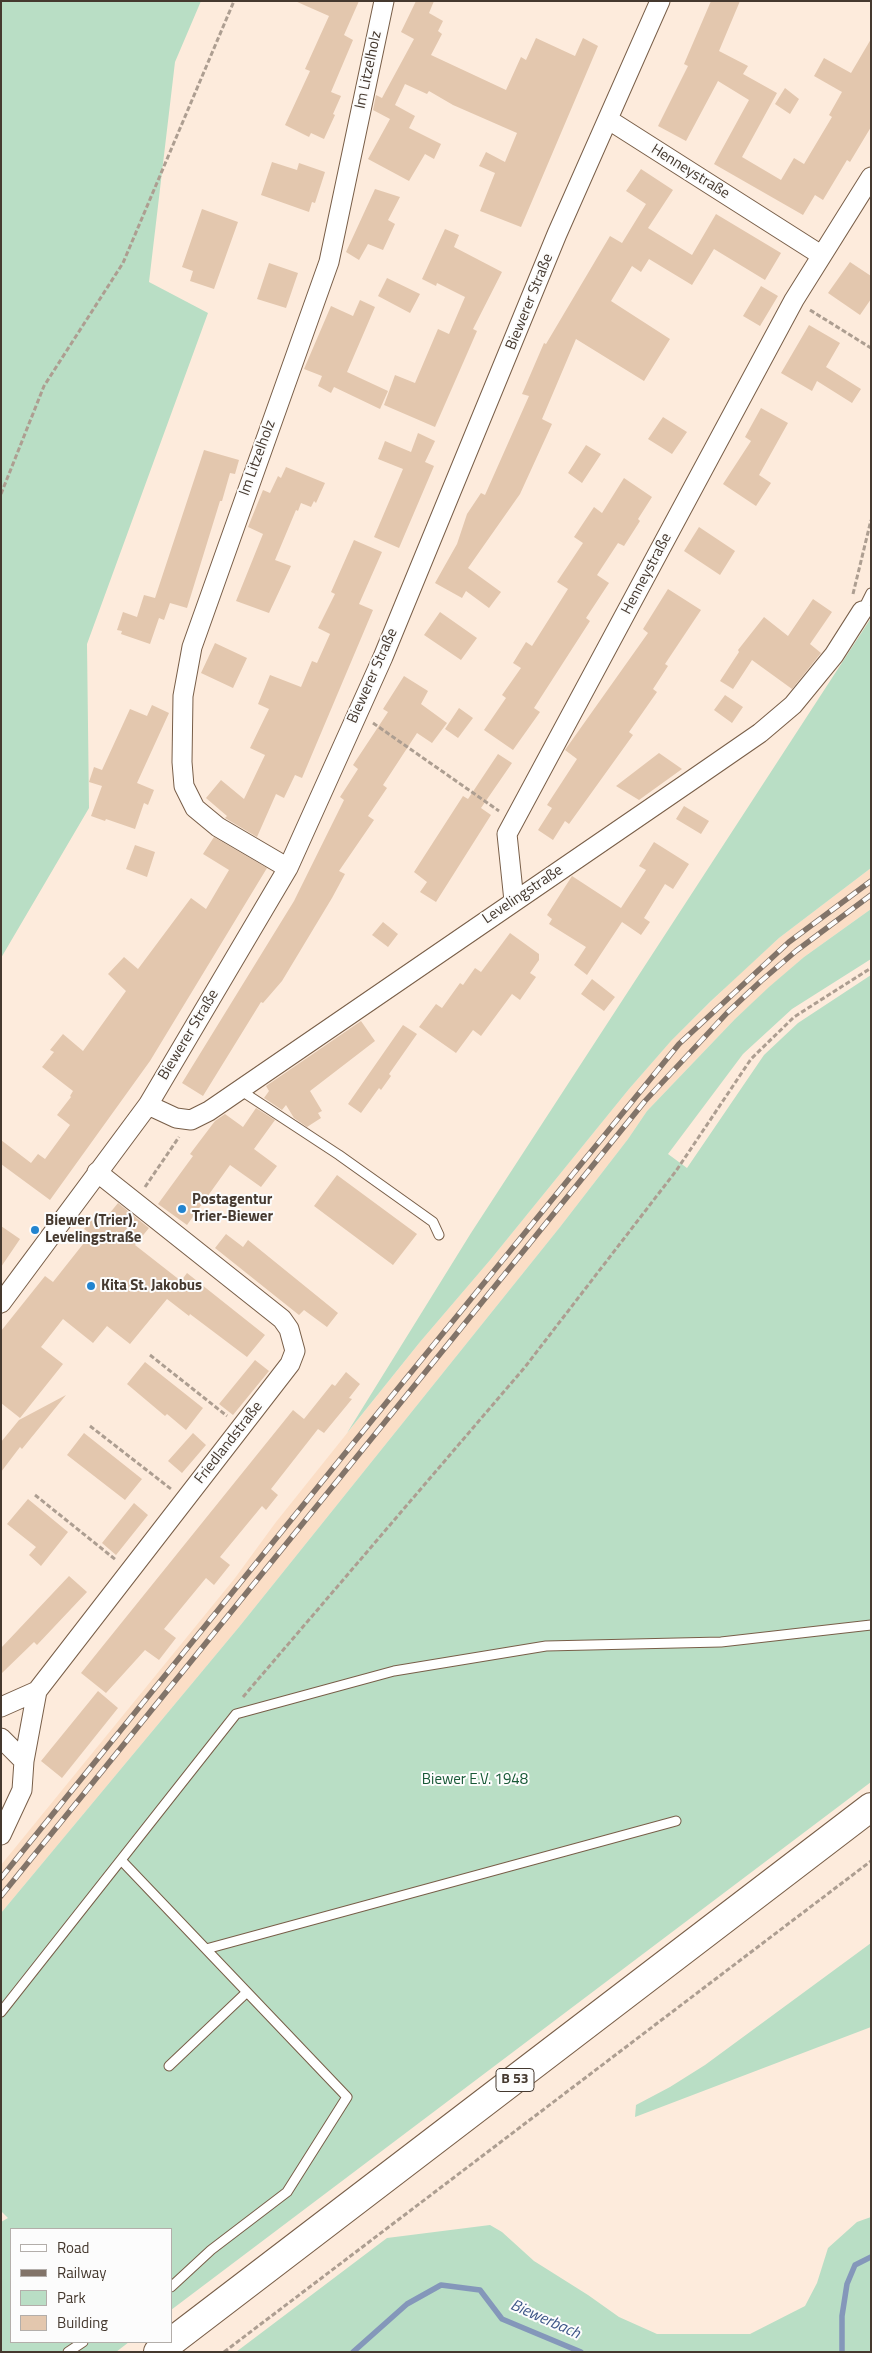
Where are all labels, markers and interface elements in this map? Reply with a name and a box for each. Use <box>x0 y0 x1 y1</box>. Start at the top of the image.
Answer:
street label: Im Litzelholz <box>352 29 386 111</box>
street label: Henneystraße <box>647 141 733 203</box>
street label: Biewerer Straße <box>503 251 557 353</box>
street label: Im Litzelholz <box>236 418 280 498</box>
street label: Henneystraße <box>618 530 676 618</box>
street label: Biewerer Straße <box>344 626 402 726</box>
street label: Levelingstraße <box>479 862 567 928</box>
street label: Biewerer Straße <box>155 987 223 1083</box>
place label: Postagentur Trier-Biewer <box>192 1191 273 1226</box>
marker: Postagentur Trier-Biewer <box>176 1203 188 1215</box>
place label: Biewer (Trier), Levelingstraße <box>45 1212 141 1247</box>
marker: Biewer (Trier), Levelingstraße <box>29 1224 41 1236</box>
place label: Kita St. Jakobus <box>101 1277 202 1295</box>
marker: Kita St. Jakobus <box>85 1280 97 1292</box>
street label: Friedlandstraße <box>191 1398 267 1488</box>
park label: Biewer E.V. 1948 <box>422 1771 528 1789</box>
road number: B 53 <box>496 2068 534 2092</box>
legend <box>10 2228 172 2343</box>
text: Road <box>57 2236 89 2259</box>
text: Railway <box>57 2261 107 2284</box>
text: Park <box>57 2286 86 2309</box>
water label: Biewerbach <box>507 2296 583 2344</box>
text: Building <box>57 2311 108 2334</box>

